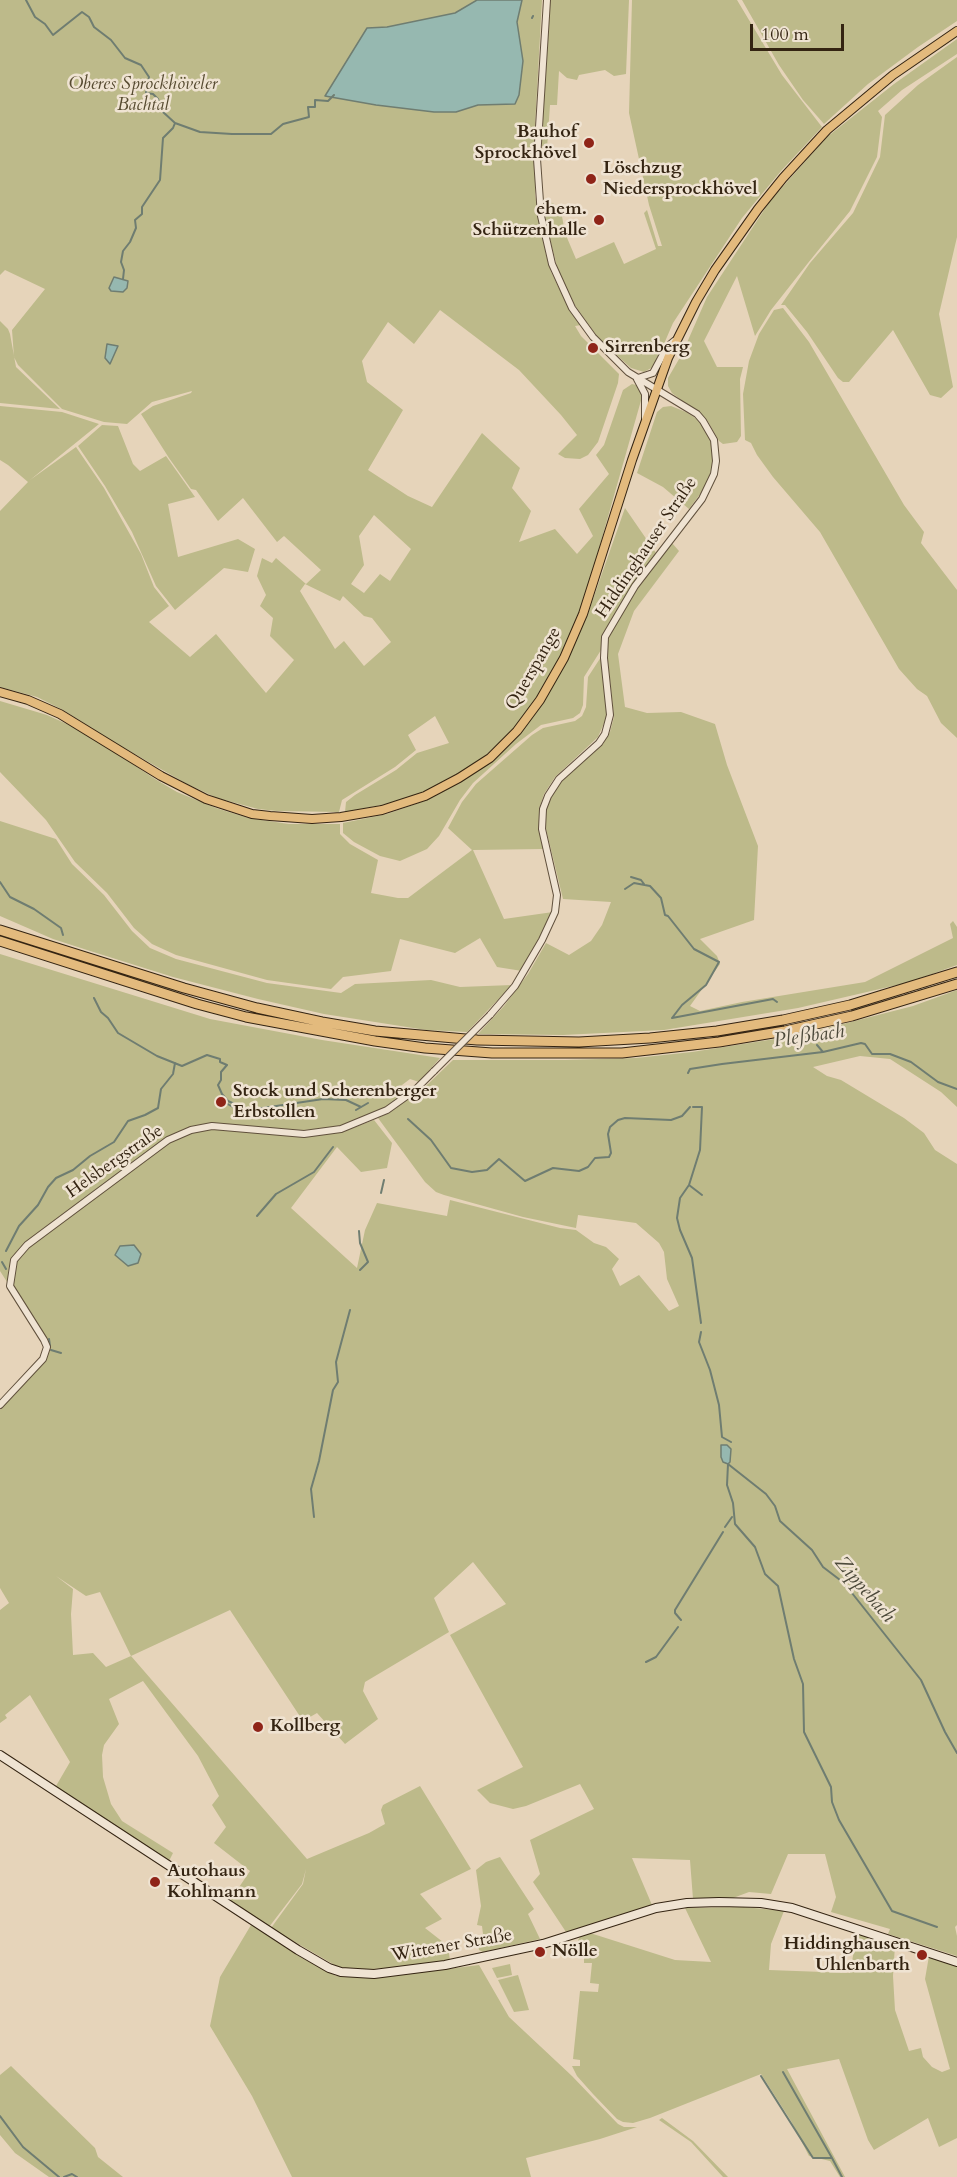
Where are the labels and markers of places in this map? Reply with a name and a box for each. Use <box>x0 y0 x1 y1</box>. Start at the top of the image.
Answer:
place label: Bauhof Sprockhövel <box>475 122 577 164</box>
marker: Bauhof Sprockhövel <box>582 136 596 150</box>
place label: Löschzug Niedersprockhövel <box>603 158 758 201</box>
marker: Löschzug Niedersprockhövel <box>584 172 598 186</box>
place label: ehem. Schützenhalle <box>473 199 587 242</box>
marker: ehem. Schützenhalle <box>592 213 606 227</box>
place label: Sirrenberg <box>605 337 690 359</box>
marker: Sirrenberg <box>586 341 600 355</box>
place label: Stock und Scherenberger Erbstollen <box>233 1081 436 1124</box>
marker: Stock und Scherenberger Erbstollen <box>214 1095 228 1109</box>
place label: Kollberg <box>270 1716 340 1738</box>
marker: Kollberg <box>251 1720 265 1734</box>
place label: Autohaus Kohlmann <box>167 1861 256 1904</box>
marker: Autohaus Kohlmann <box>148 1875 162 1889</box>
place label: Hiddinghausen Uhlenbarth <box>784 1934 910 1976</box>
place label: Nölle <box>552 1941 598 1963</box>
marker: Nölle <box>533 1945 547 1959</box>
marker: Hiddinghausen Uhlenbarth <box>915 1948 929 1962</box>

